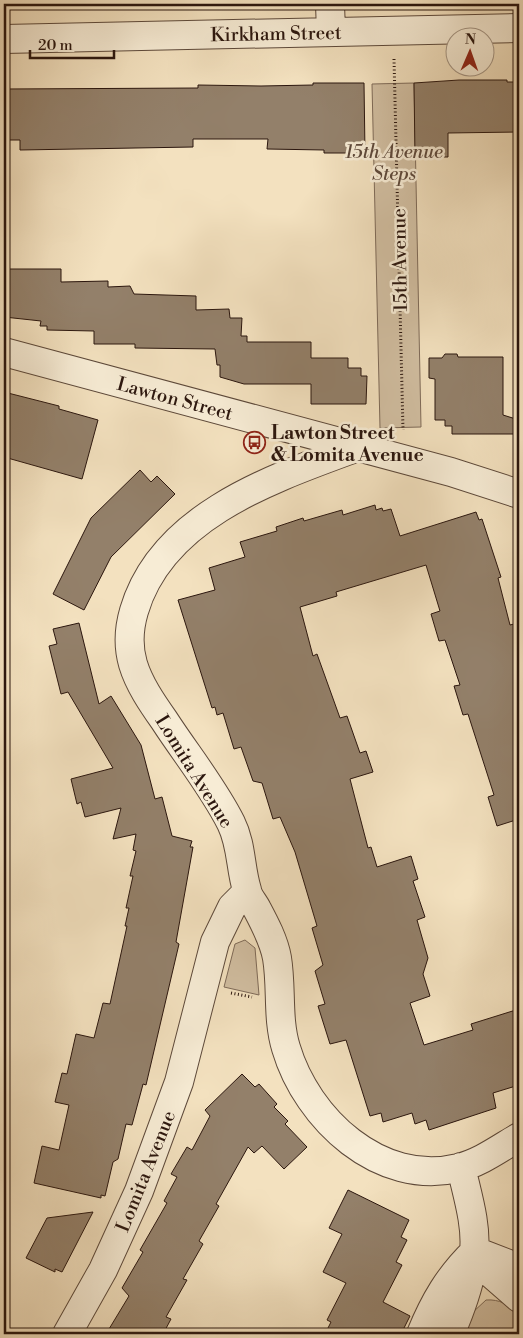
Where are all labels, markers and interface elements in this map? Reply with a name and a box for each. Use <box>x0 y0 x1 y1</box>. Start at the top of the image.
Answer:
street label: Kirkham Street <box>210 21 342 47</box>
scale bar <box>30 28 114 60</box>
north arrow <box>446 28 496 78</box>
text: N <box>465 31 476 49</box>
text: 20 m <box>38 36 73 55</box>
park label: 15th Avenue Steps <box>345 140 443 186</box>
street label: 15th Avenue <box>387 208 413 312</box>
street label: Lawton Street <box>114 372 236 426</box>
place label: Lawton Street & Lomita Avenue <box>271 421 424 467</box>
bus stop icon: Lawton Street & Lomita Avenue <box>243 431 267 455</box>
street label: Lomita Avenue <box>150 710 239 833</box>
street label: Lomita Avenue <box>111 1107 181 1236</box>

